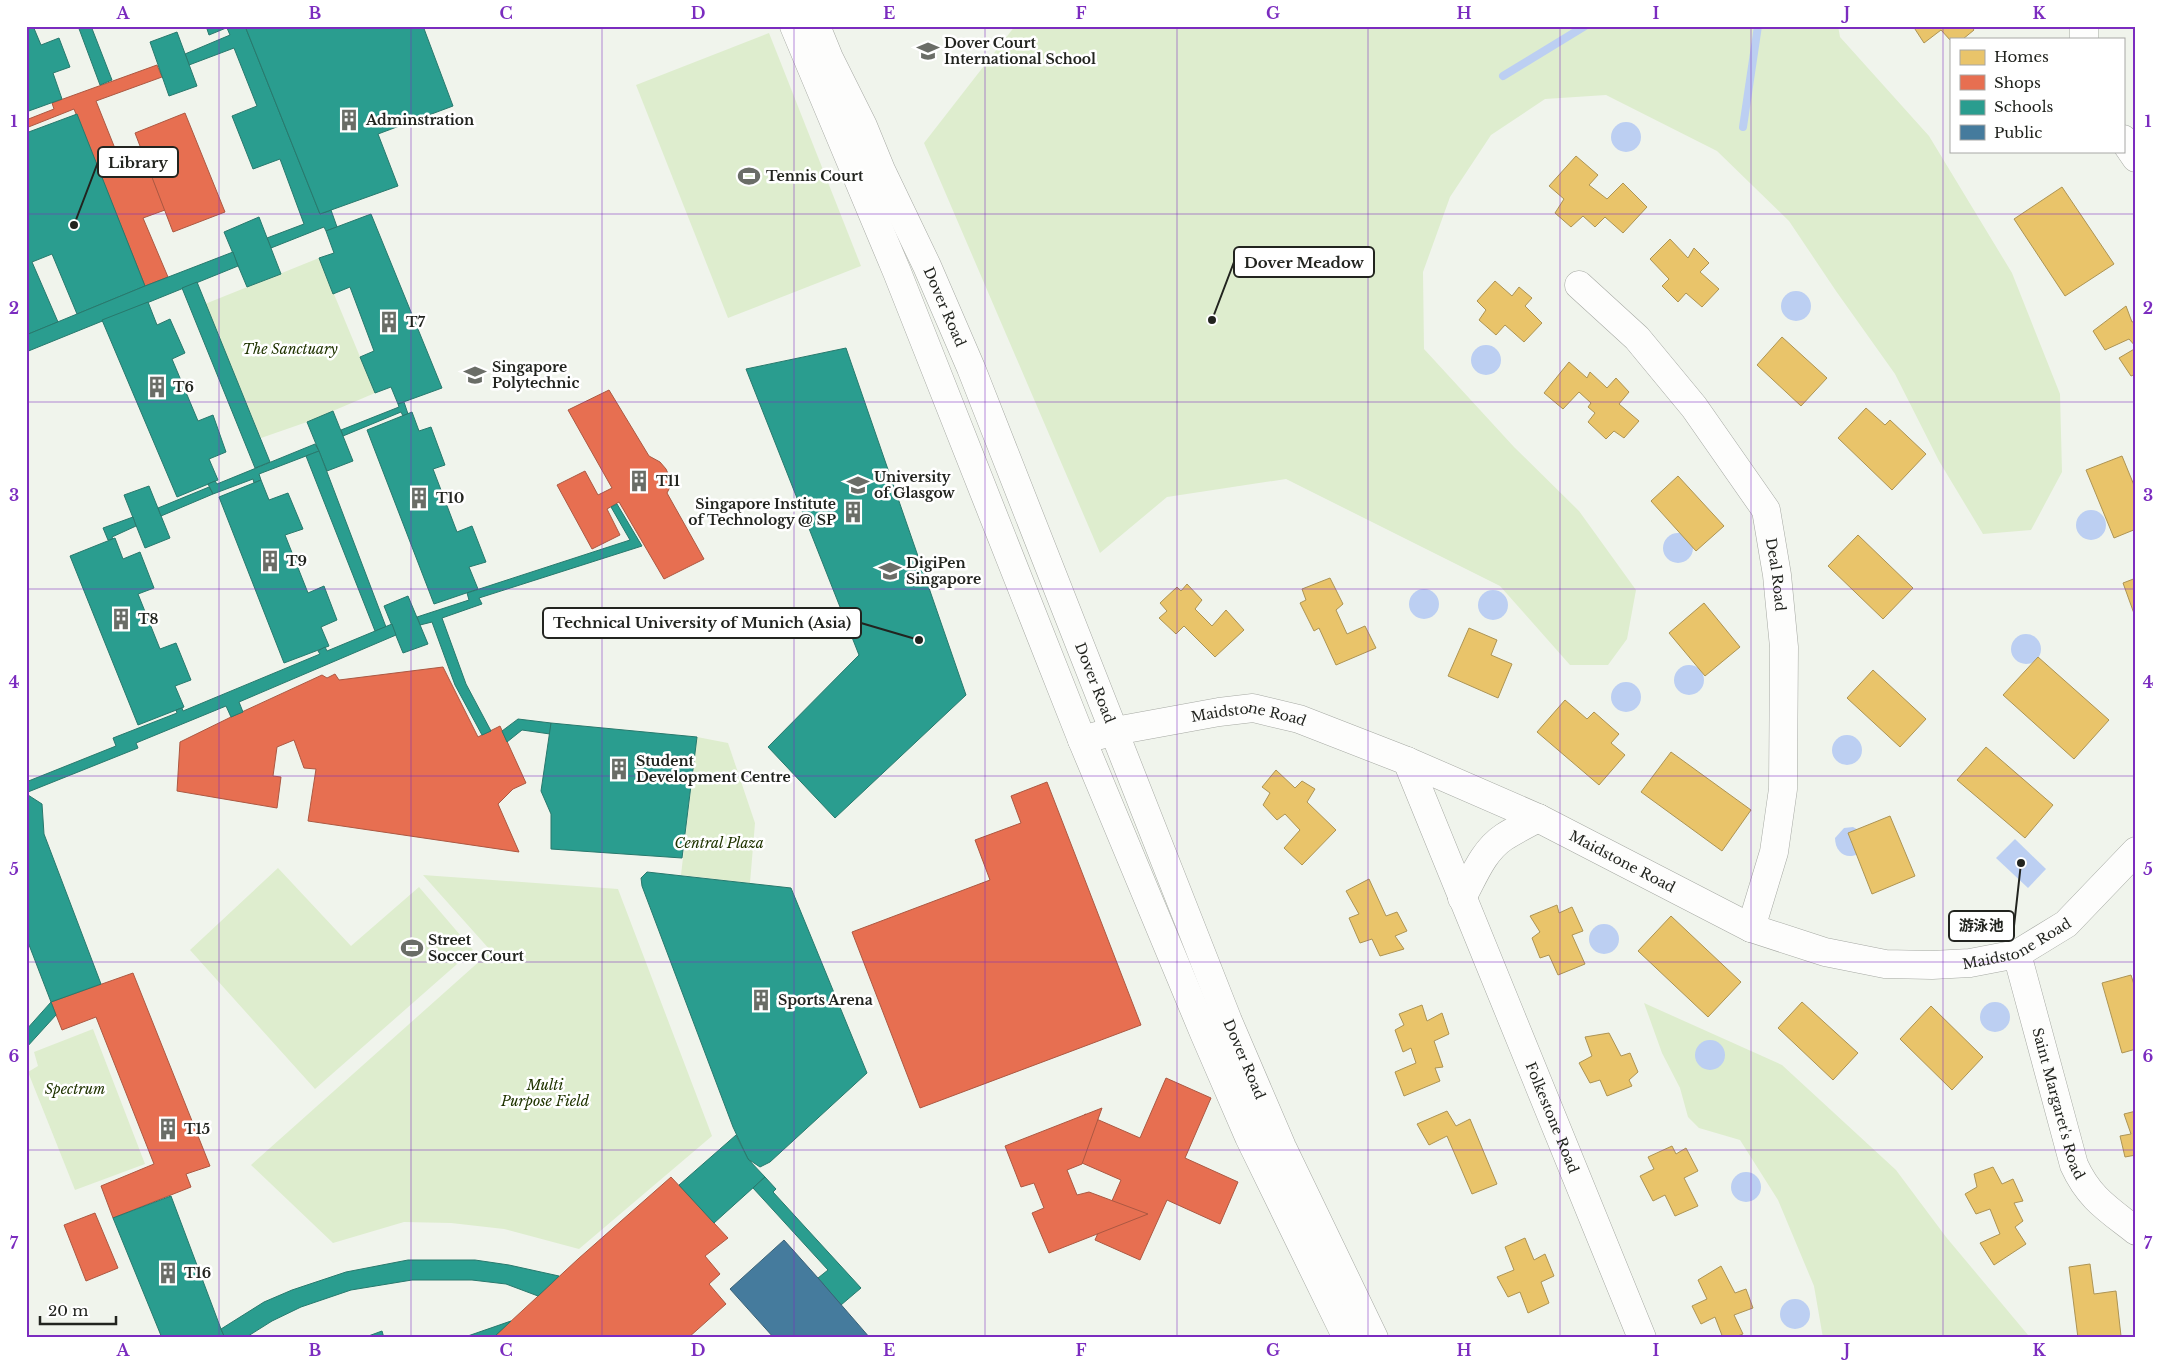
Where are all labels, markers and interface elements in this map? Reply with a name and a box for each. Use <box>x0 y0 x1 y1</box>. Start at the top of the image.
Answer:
text: A <box>116 3 131 23</box>
text: B <box>309 3 322 23</box>
text: C <box>499 3 513 23</box>
text: D <box>691 3 705 23</box>
text: E <box>883 3 895 23</box>
text: F <box>1075 3 1087 23</box>
text: G <box>1266 3 1280 23</box>
text: H <box>1456 3 1472 23</box>
text: I <box>1653 3 1660 23</box>
text: J <box>1841 3 1850 23</box>
text: K <box>2032 3 2046 23</box>
place label: Dover Court International School <box>944 34 1096 68</box>
school or university icon: Dover Court International School <box>915 38 941 64</box>
legend <box>1950 38 2124 152</box>
text: Homes <box>1994 47 2049 66</box>
text: Shops <box>1994 73 2041 92</box>
text: Schools <box>1994 97 2054 116</box>
building icon: Adminstration <box>336 107 362 133</box>
text: 1 <box>11 111 18 131</box>
place label: Adminstration <box>365 111 474 129</box>
text: 1 <box>2145 111 2152 131</box>
text: Public <box>1994 123 2042 142</box>
callout: Library <box>98 147 178 177</box>
text: Library <box>108 153 168 172</box>
sports icon: Tennis Court <box>736 163 762 189</box>
place label: Tennis Court <box>766 167 864 185</box>
callout: Dover Meadow <box>1234 247 1374 277</box>
text: Dover Meadow <box>1244 253 1365 272</box>
street label: Dover Road <box>919 264 970 350</box>
text: 2 <box>9 298 19 318</box>
text: 2 <box>2143 298 2153 318</box>
building icon: T7 <box>376 309 402 335</box>
place label: T7 <box>406 313 426 331</box>
park label: The Sanctuary <box>242 340 338 358</box>
place label: Singapore Polytechnic <box>492 358 579 392</box>
school or university icon: Singapore Polytechnic <box>462 362 488 388</box>
building icon: T6 <box>144 374 170 400</box>
place label: T6 <box>173 378 194 396</box>
building icon: T11 <box>626 468 652 494</box>
place label: University of Glasgow <box>874 468 955 502</box>
place label: T11 <box>656 472 680 490</box>
school or university icon: University of Glasgow <box>845 472 871 498</box>
text: 3 <box>9 485 19 505</box>
building icon: T10 <box>406 485 432 511</box>
text: 3 <box>2143 485 2153 505</box>
place label: T10 <box>436 489 464 507</box>
place label: Singapore Institute of Technology @ SP <box>688 495 836 529</box>
building icon: Singapore Institute of Technology @ SP <box>840 499 866 525</box>
street label: Deal Road <box>1762 536 1790 613</box>
building icon: T9 <box>257 548 283 574</box>
place label: T9 <box>286 552 307 570</box>
place label: DigiPen Singapore <box>906 554 981 588</box>
school or university icon: DigiPen Singapore <box>877 558 903 584</box>
building icon: T8 <box>108 606 134 632</box>
callout: Technical University of Munich (Asia) <box>543 608 861 638</box>
place label: T8 <box>138 610 159 628</box>
text: Technical University of Munich (Asia) <box>553 613 851 632</box>
street label: Dover Road <box>1071 640 1119 726</box>
text: 4 <box>9 672 19 692</box>
text: 4 <box>2143 672 2153 692</box>
street label: Maidstone Road <box>1189 698 1309 730</box>
place label: Student Development Centre <box>636 752 791 786</box>
building icon: Student Development Centre <box>606 756 632 782</box>
street label: Maidstone Road <box>1566 827 1679 897</box>
park label: Central Plaza <box>674 834 764 852</box>
text: 5 <box>9 859 19 879</box>
text: 5 <box>2143 859 2153 879</box>
callout: 游泳池 <box>1949 911 2014 941</box>
street label: Maidstone Road <box>1961 914 2075 973</box>
text: 游泳池 <box>1958 916 2004 935</box>
place label: Street Soccer Court <box>428 931 525 965</box>
sports icon: Street Soccer Court <box>399 935 425 961</box>
building icon: Sports Arena <box>748 987 774 1013</box>
place label: Sports Arena <box>778 991 873 1009</box>
street label: Dover Road <box>1219 1017 1270 1102</box>
street label: Saint Margaret's Road <box>2028 1026 2089 1183</box>
text: 6 <box>9 1046 20 1066</box>
text: 6 <box>2143 1046 2154 1066</box>
street label: Folkestone Road <box>1522 1059 1583 1176</box>
park label: Multi Purpose Field <box>500 1076 590 1110</box>
park label: Spectrum <box>45 1080 105 1098</box>
building icon: T15 <box>155 1116 181 1142</box>
place label: T15 <box>184 1120 210 1138</box>
text: 7 <box>10 1233 19 1253</box>
text: 7 <box>2144 1233 2153 1253</box>
building icon: T16 <box>155 1260 181 1286</box>
place label: T16 <box>184 1264 211 1282</box>
scale bar <box>40 1294 116 1326</box>
text: 20 m <box>48 1301 88 1320</box>
text: A <box>116 1340 131 1360</box>
text: B <box>309 1340 322 1360</box>
text: C <box>499 1340 513 1360</box>
text: D <box>691 1340 705 1360</box>
text: E <box>883 1340 895 1360</box>
text: F <box>1075 1340 1087 1360</box>
text: G <box>1266 1340 1280 1360</box>
text: H <box>1456 1340 1472 1360</box>
text: I <box>1653 1340 1660 1360</box>
text: J <box>1841 1340 1850 1360</box>
text: K <box>2032 1340 2046 1360</box>

